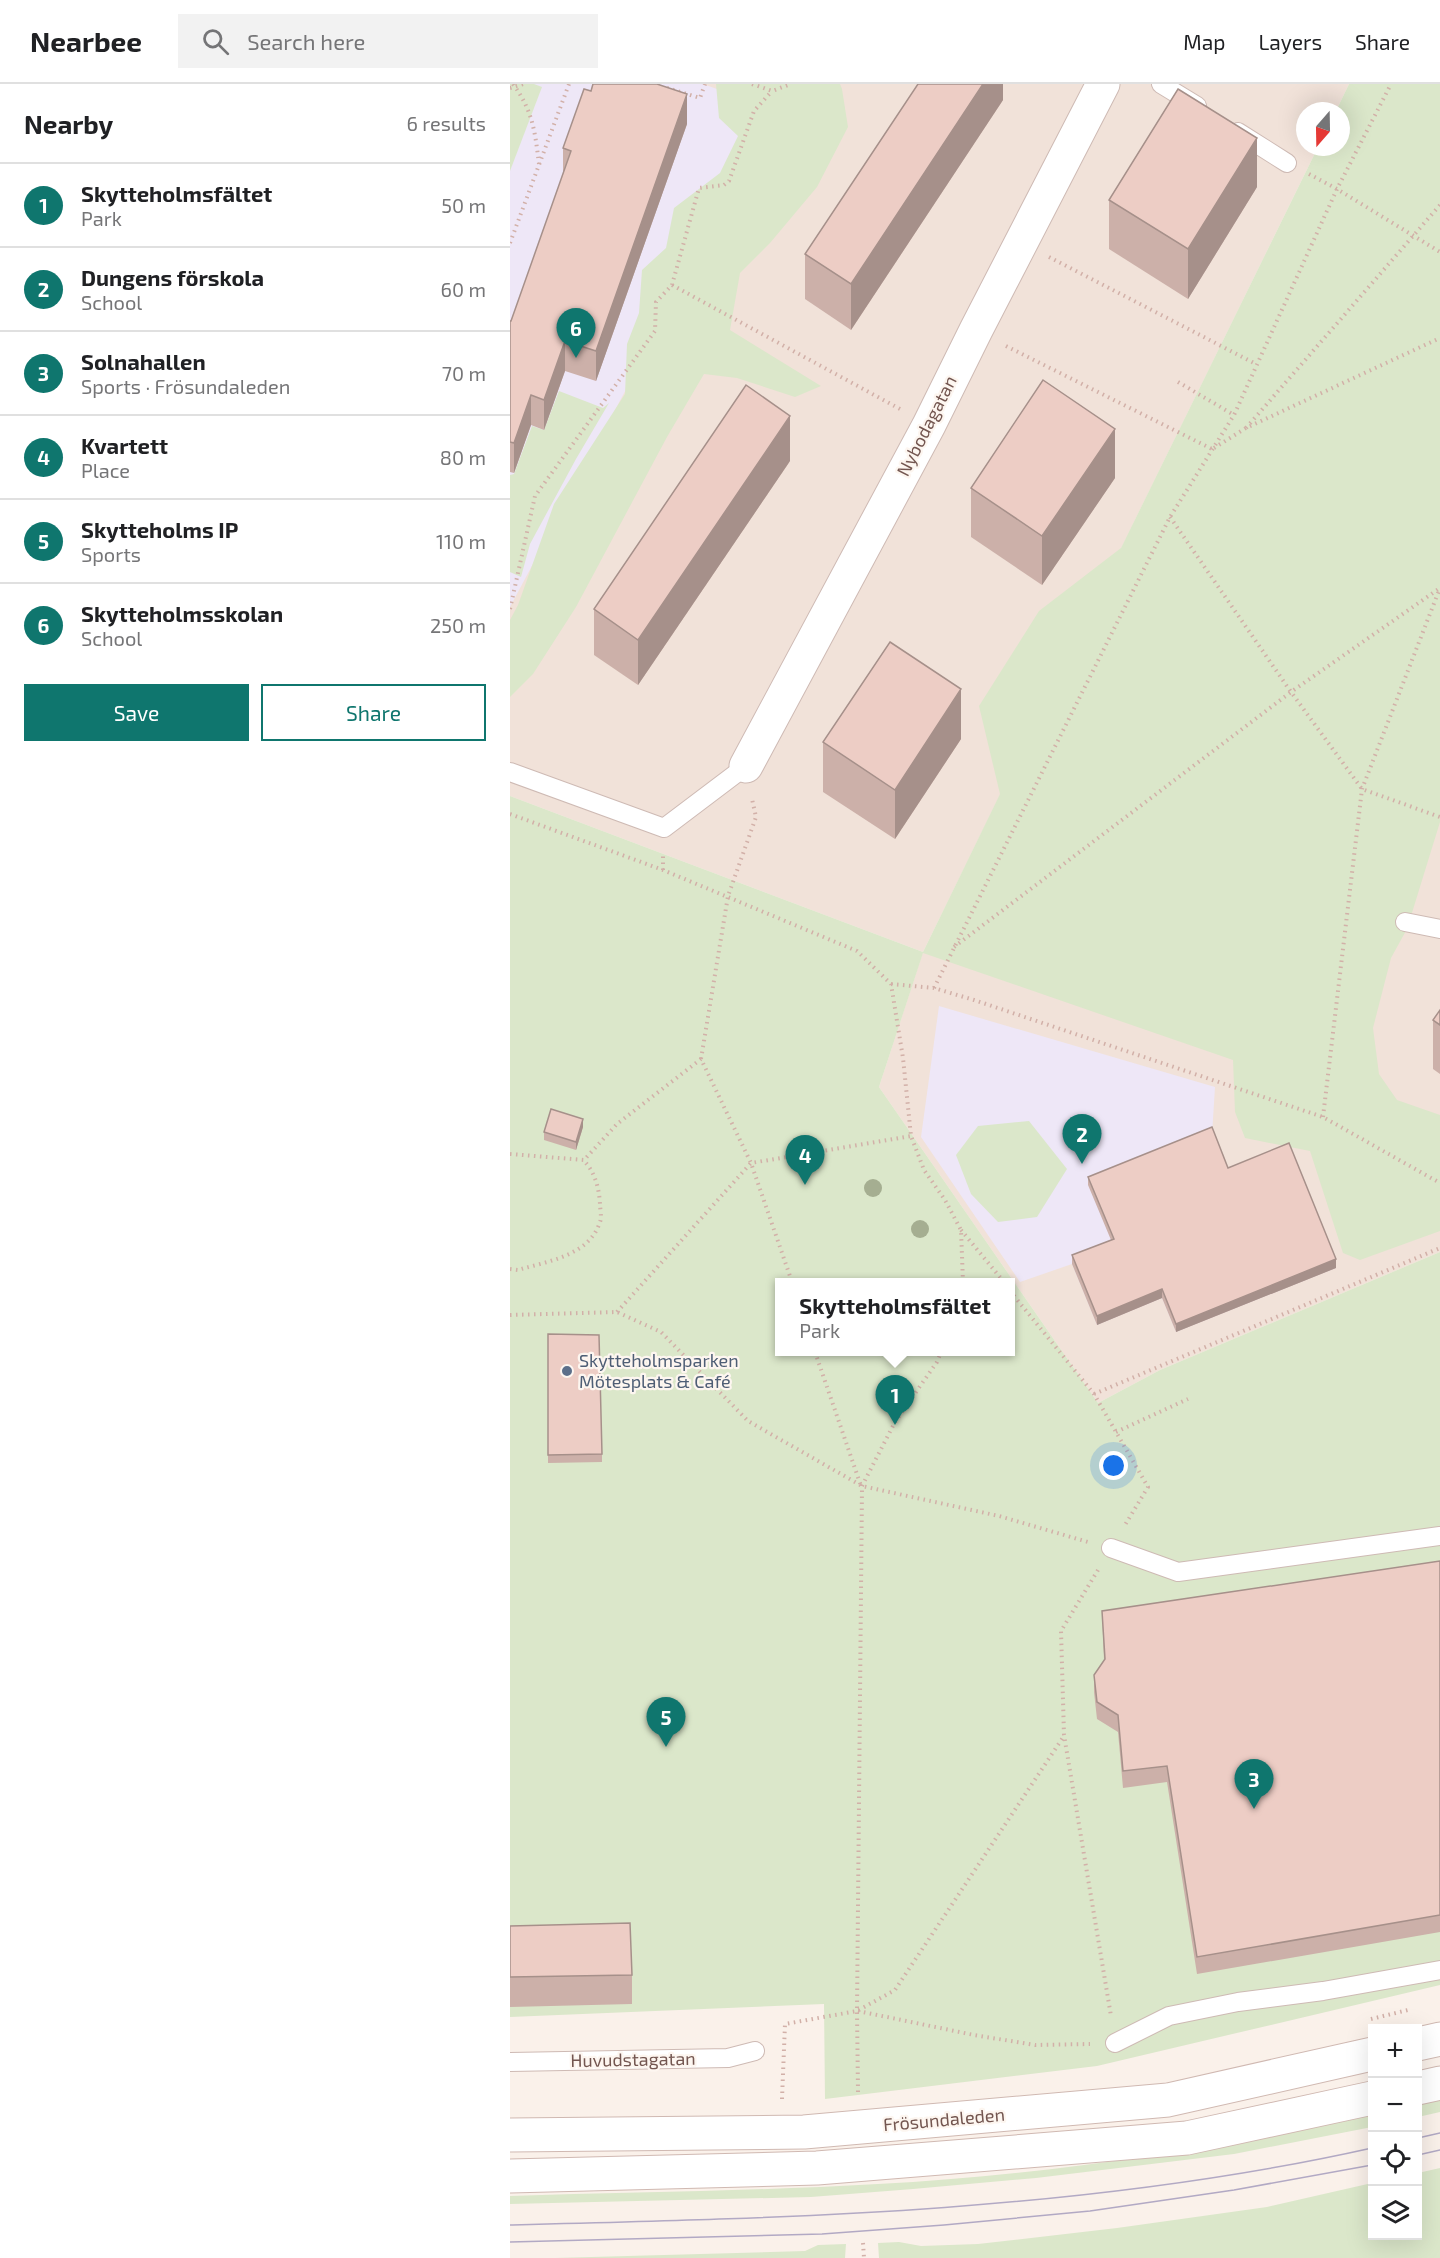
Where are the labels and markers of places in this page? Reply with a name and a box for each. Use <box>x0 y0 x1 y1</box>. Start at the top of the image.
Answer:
pin: 6 <box>556 308 596 358</box>
pin: 2 <box>1062 1114 1102 1164</box>
pin: 4 <box>786 1136 824 1185</box>
place label: Skytteholmsparken Mötesplats & Café <box>579 1349 739 1392</box>
marker: Skytteholmsparken Mötesplats & Café <box>560 1364 574 1378</box>
pin: 1 <box>876 1376 914 1425</box>
pin: 5 <box>646 1698 686 1747</box>
pin: 3 <box>1234 1760 1274 1809</box>

